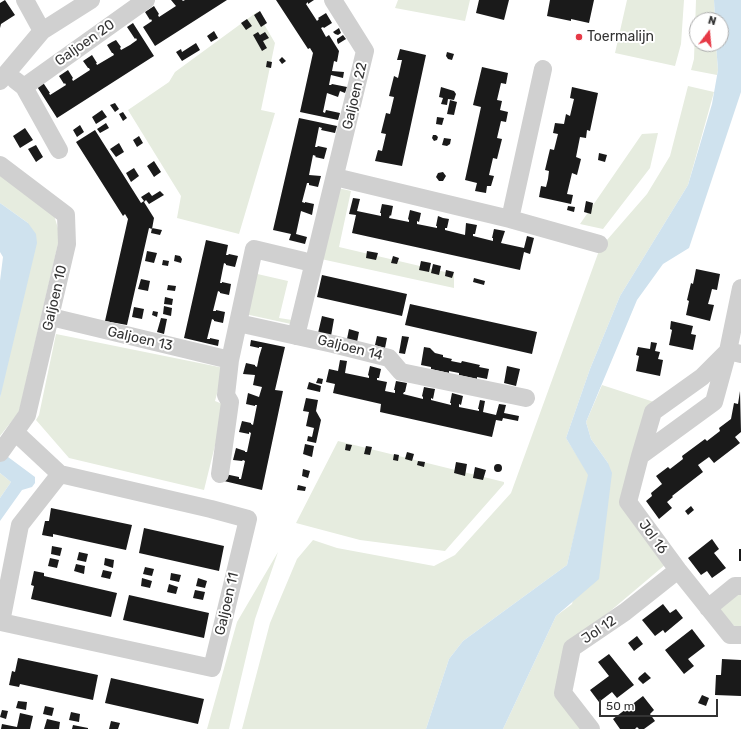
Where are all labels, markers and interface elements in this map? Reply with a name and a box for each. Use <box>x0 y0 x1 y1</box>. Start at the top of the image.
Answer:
north arrow <box>689 12 729 52</box>
text: N <box>707 14 718 28</box>
street label: Galjoen 20 <box>52 16 118 70</box>
place label: Toermalijn <box>587 29 654 45</box>
marker: Toermalijn <box>574 32 584 42</box>
street label: Galjoen 22 <box>339 61 371 131</box>
street label: Galjoen 10 <box>39 264 71 332</box>
street label: Galjoen 13 <box>106 323 174 355</box>
street label: Galjoen 14 <box>316 332 384 364</box>
street label: Jol 16 <box>635 517 671 557</box>
street label: Galjoen 11 <box>212 571 242 637</box>
street label: Jol 12 <box>579 612 619 648</box>
scale bar <box>601 691 720 717</box>
text: 50 m <box>606 699 634 713</box>

